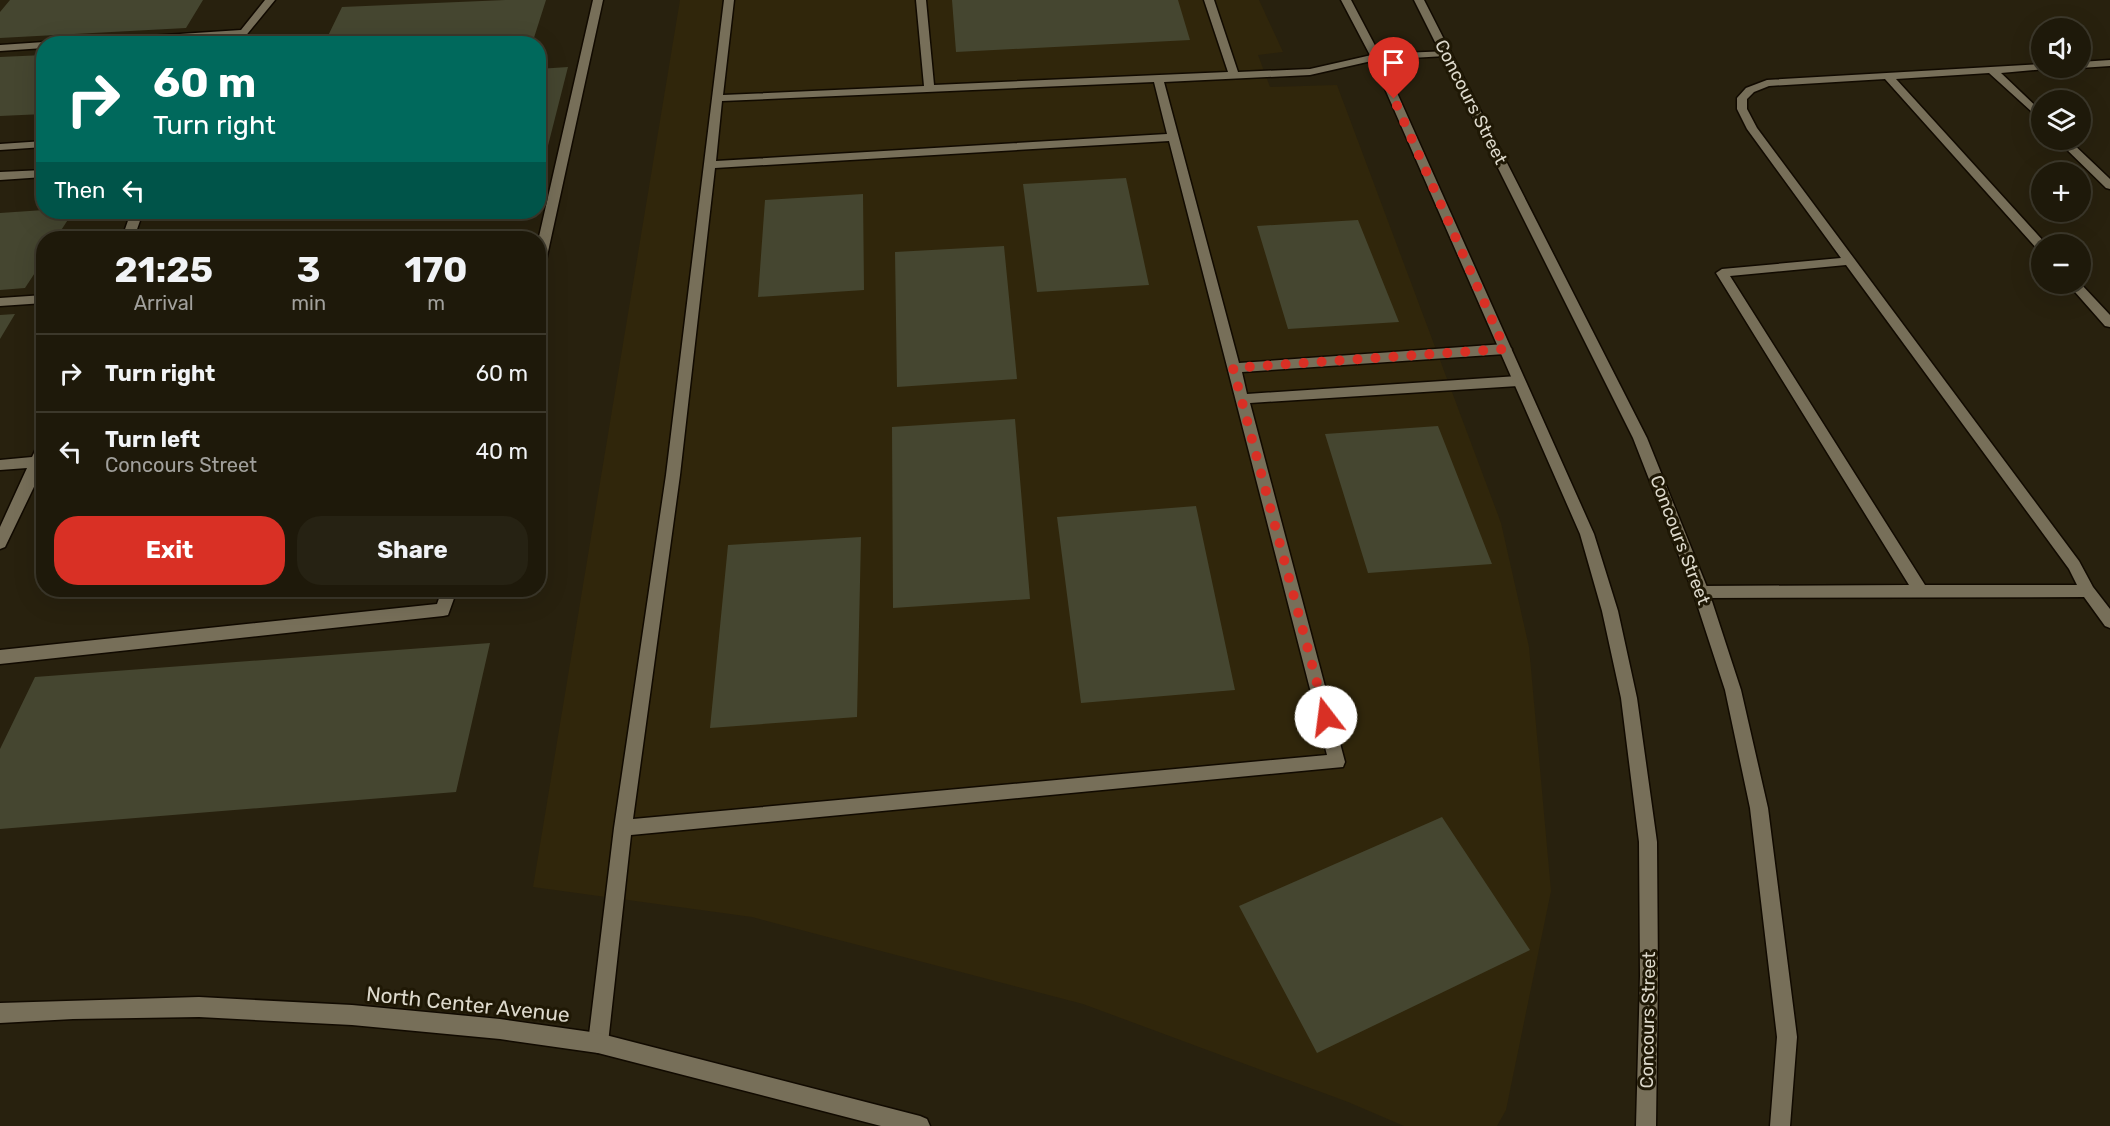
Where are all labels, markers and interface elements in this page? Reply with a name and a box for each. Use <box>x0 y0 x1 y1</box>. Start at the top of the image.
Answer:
map controls <box>2031 18 2091 294</box>
button: sound <box>2031 18 2091 78</box>
street label: Concours Street <box>1430 36 1512 168</box>
pin <box>1368 37 1419 99</box>
icon: arrive <box>1377 46 1410 79</box>
text: 60 m <box>153 58 256 108</box>
icon: right <box>54 60 132 138</box>
button: layers <box>2031 90 2091 150</box>
text: Turn right <box>153 109 276 141</box>
button: + <box>2031 162 2091 222</box>
icon: left <box>117 174 150 207</box>
text: Then <box>54 177 105 204</box>
button: − <box>2031 234 2091 294</box>
text: 21:25 <box>114 248 213 291</box>
text: 3 <box>297 248 321 291</box>
text: 170 <box>405 248 468 291</box>
text: Arrival <box>134 291 194 315</box>
text: min <box>291 291 326 315</box>
text: m <box>427 291 445 315</box>
icon: right <box>54 357 87 390</box>
text: Turn right <box>105 360 215 387</box>
text: 60 m <box>476 360 528 387</box>
text: Turn left <box>105 426 200 453</box>
icon: left <box>54 435 87 468</box>
text: 40 m <box>475 438 528 465</box>
text: Concours Street <box>105 453 257 477</box>
street label: Concours Street <box>1645 472 1715 608</box>
button: Exit <box>54 516 285 585</box>
button: Share <box>297 516 528 585</box>
position arrow <box>1294 685 1358 749</box>
street label: Concours Street <box>1636 951 1660 1089</box>
street label: North Center Avenue <box>365 981 571 1027</box>

